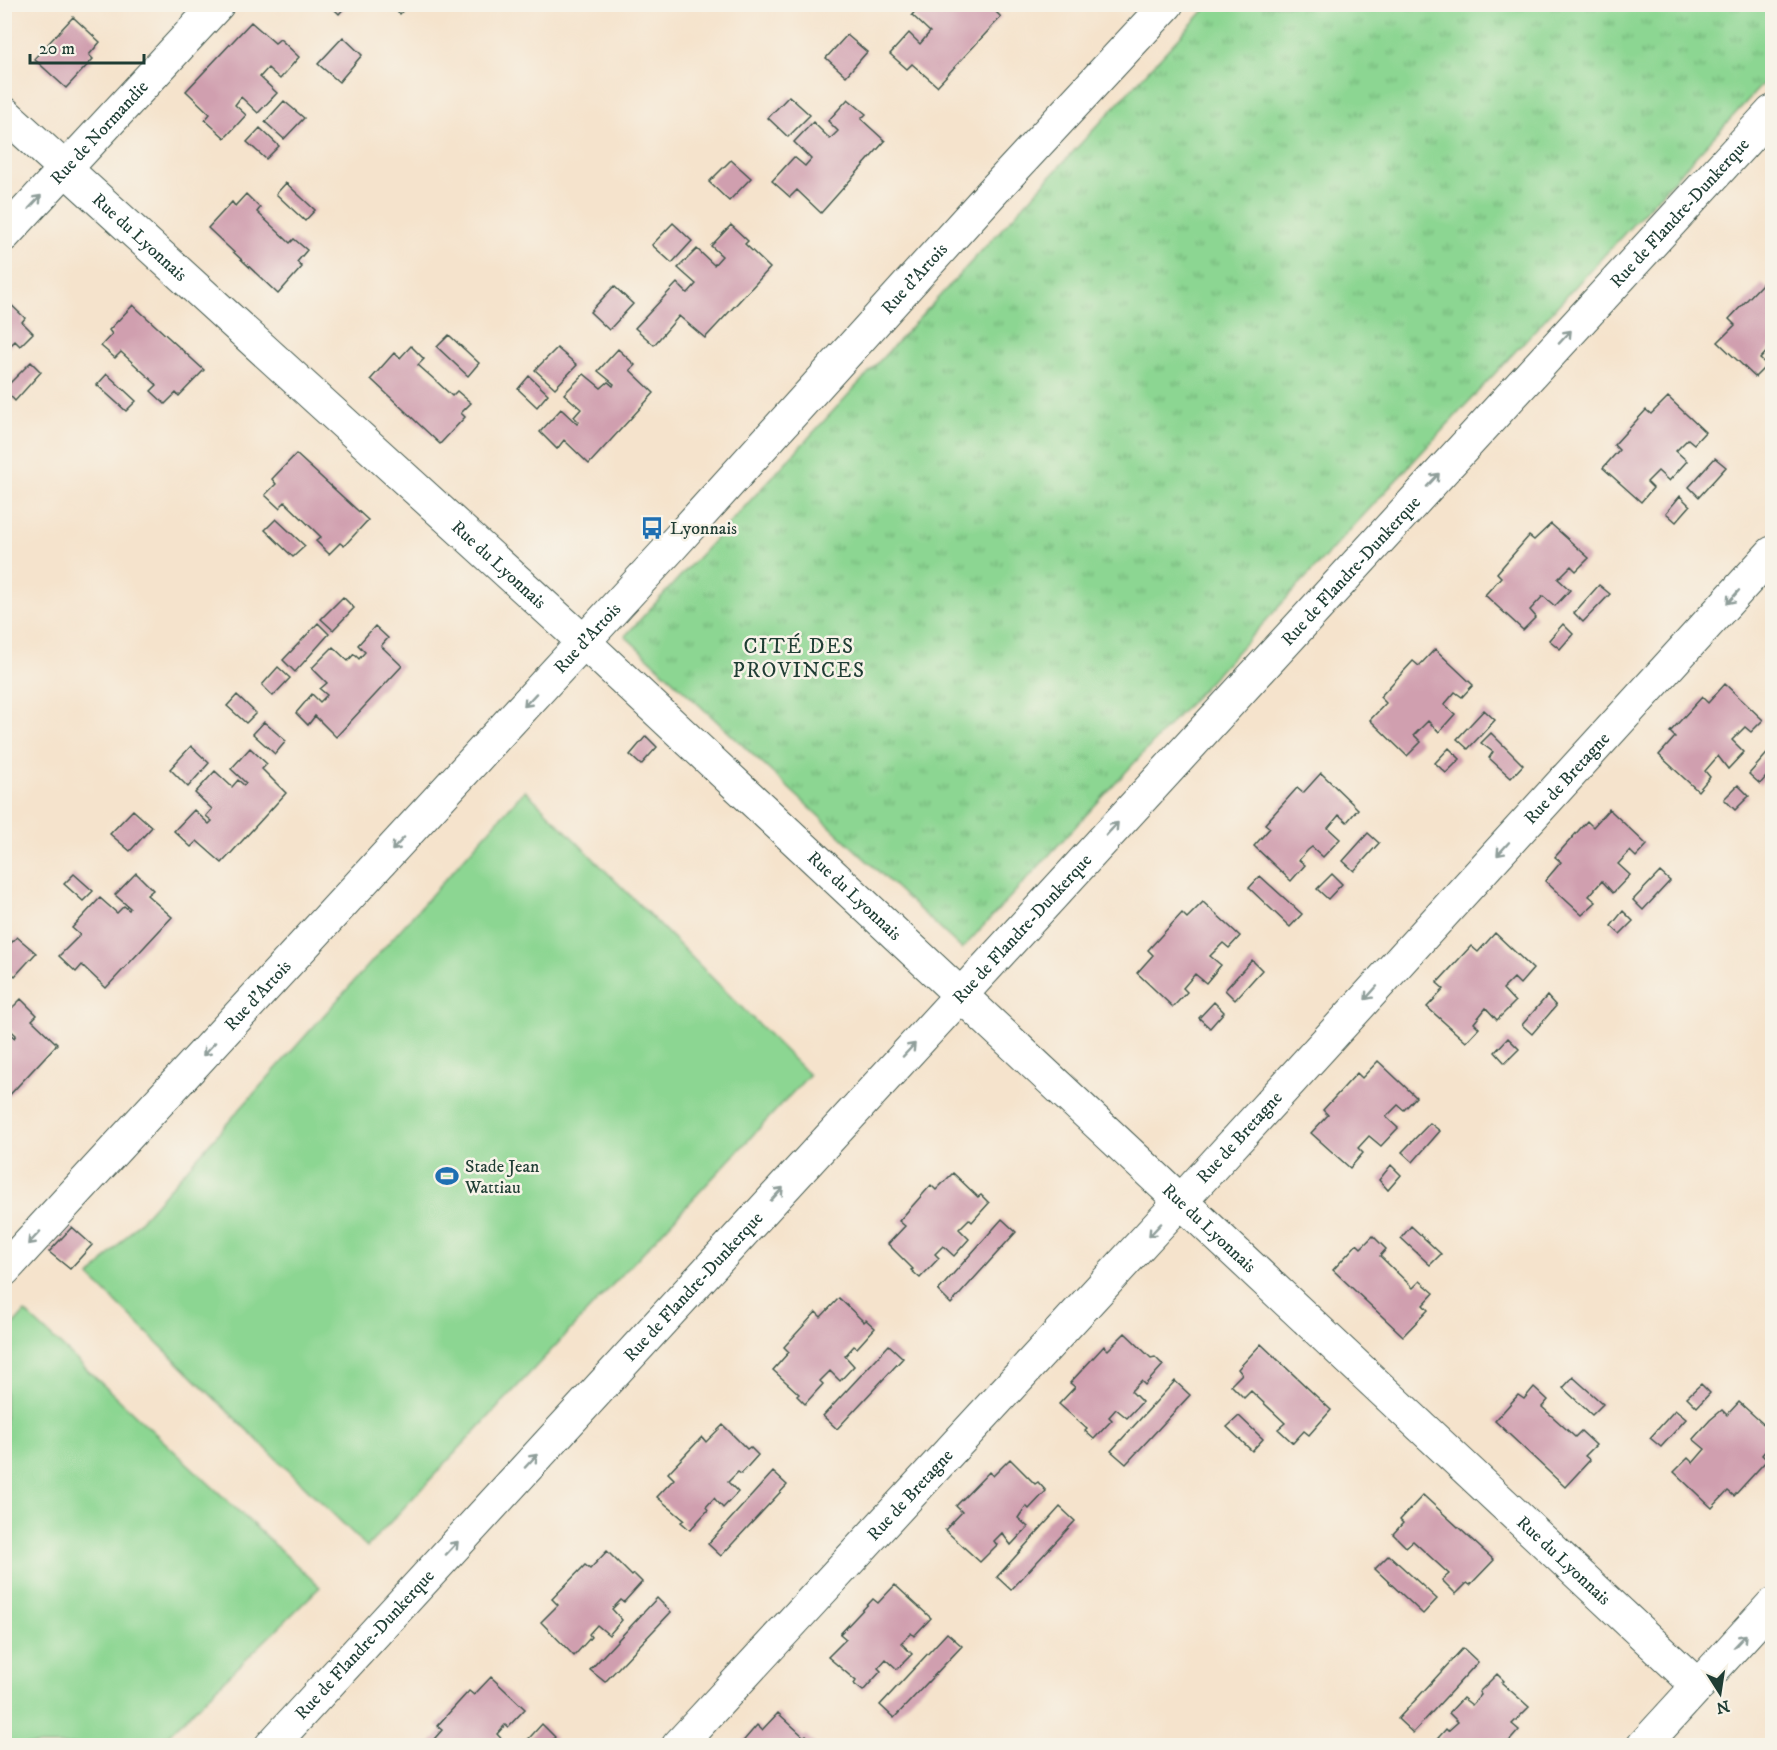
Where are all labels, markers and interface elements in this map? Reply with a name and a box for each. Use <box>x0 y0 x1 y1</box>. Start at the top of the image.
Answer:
scale bar <box>30 27 144 65</box>
text: 20 m <box>39 38 75 60</box>
street label: Rue de Normandie <box>46 76 153 190</box>
street label: Rue de Flandre-Dunkerque <box>1606 134 1754 293</box>
street label: Rue du Lyonnais <box>87 189 191 287</box>
one-way arrow <box>27 195 41 210</box>
street label: Rue d'Artois <box>877 239 953 319</box>
one-way arrow <box>1558 329 1572 344</box>
one-way arrow <box>1426 473 1440 488</box>
street label: Rue de Flandre-Dunkerque <box>1277 492 1426 651</box>
bus stop icon: Lyonnais <box>639 515 665 541</box>
street label: Rue du Lyonnais <box>446 516 550 614</box>
place label: Lyonnais <box>670 518 737 540</box>
one-way arrow <box>1726 589 1740 604</box>
street label: Rue d'Artois <box>550 599 626 679</box>
district label: CITÉ DES PROVINCES <box>733 633 865 684</box>
one-way arrow <box>523 693 537 708</box>
street label: Rue de Bretagne <box>1520 728 1615 829</box>
one-way arrow <box>1105 822 1119 837</box>
one-way arrow <box>391 836 405 851</box>
one-way arrow <box>1495 842 1510 857</box>
street label: Rue du Lyonnais <box>802 847 906 946</box>
street label: Rue de Flandre-Dunkerque <box>948 850 1097 1009</box>
street label: Rue d'Artois <box>220 956 296 1036</box>
one-way arrow <box>1364 986 1378 1001</box>
one-way arrow <box>202 1041 216 1056</box>
one-way arrow <box>902 1043 916 1058</box>
street label: Rue de Bretagne <box>1192 1087 1287 1188</box>
place label: Stade Jean Wattiau <box>464 1156 540 1199</box>
sports icon: Stade Jean Wattiau <box>434 1163 460 1189</box>
street label: Rue du Lyonnais <box>1157 1179 1260 1278</box>
one-way arrow <box>770 1186 784 1201</box>
street label: Rue de Flandre-Dunkerque <box>620 1208 768 1367</box>
one-way arrow <box>1147 1223 1162 1238</box>
one-way arrow <box>27 1231 41 1246</box>
street label: Rue de Bretagne <box>863 1445 958 1546</box>
one-way arrow <box>524 1454 538 1469</box>
street label: Rue du Lyonnais <box>1512 1512 1615 1610</box>
one-way arrow <box>445 1540 459 1555</box>
street label: Rue de Flandre-Dunkerque <box>291 1566 439 1725</box>
one-way arrow <box>1733 1634 1747 1649</box>
north arrow <box>1690 1663 1750 1723</box>
text: N <box>1714 1696 1731 1718</box>

